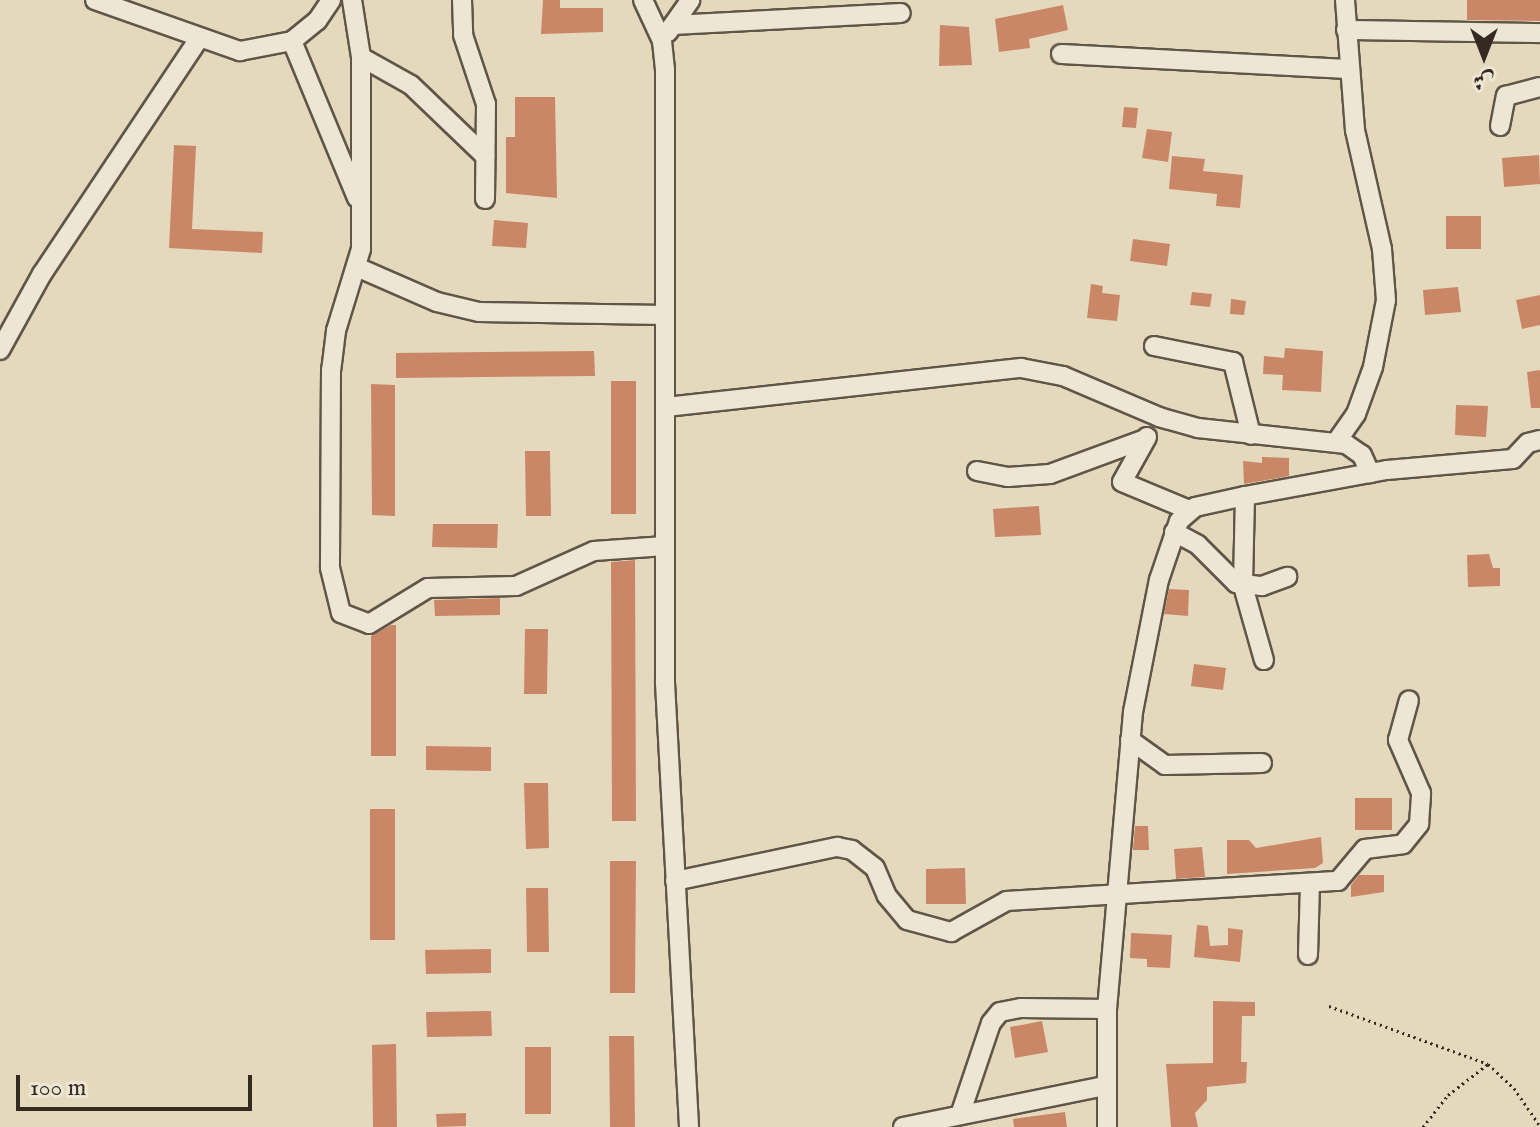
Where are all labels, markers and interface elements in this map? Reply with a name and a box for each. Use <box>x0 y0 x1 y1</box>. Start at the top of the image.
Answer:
north arrow <box>1444 16 1524 96</box>
text: ش <box>1473 66 1495 94</box>
scale bar <box>20 1059 256 1109</box>
text: 100 m <box>30 1073 86 1104</box>

